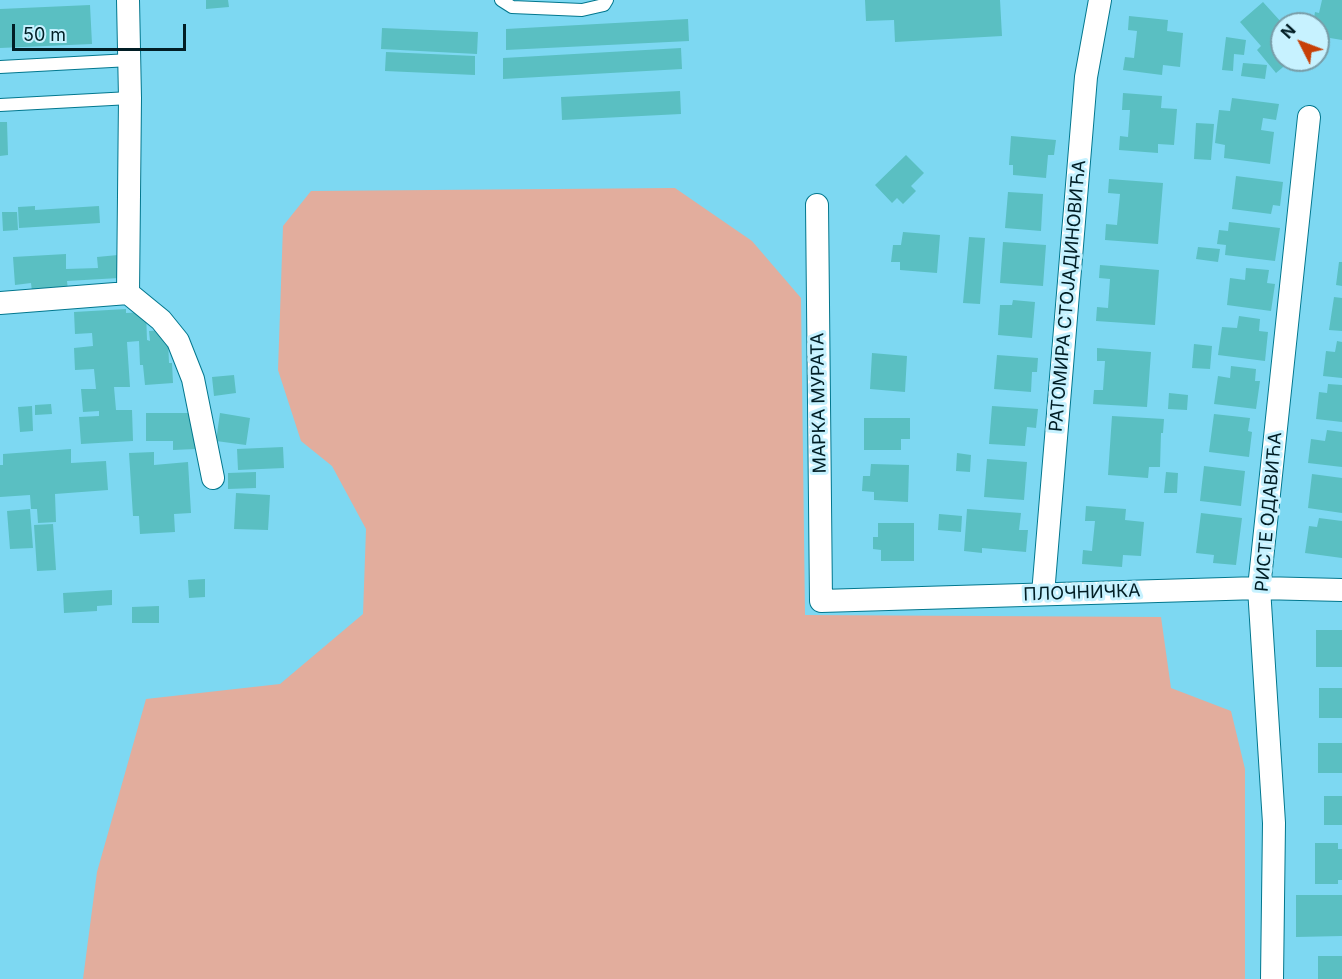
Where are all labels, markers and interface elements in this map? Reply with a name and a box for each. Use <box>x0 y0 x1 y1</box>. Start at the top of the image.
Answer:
scale bar <box>15 12 189 50</box>
north arrow <box>1270 12 1330 72</box>
text: N <box>1277 20 1300 43</box>
text: 50 m <box>23 24 66 45</box>
street label: РАТОМИРА СТОЈАДИНОВИЋА <box>1045 159 1091 433</box>
street label: МАРКА МУРАТА <box>807 332 831 474</box>
street label: РИСТЕ ОДАВИЋА <box>1251 431 1287 593</box>
street label: ПЛОЧНИЧКА <box>1023 580 1141 606</box>

